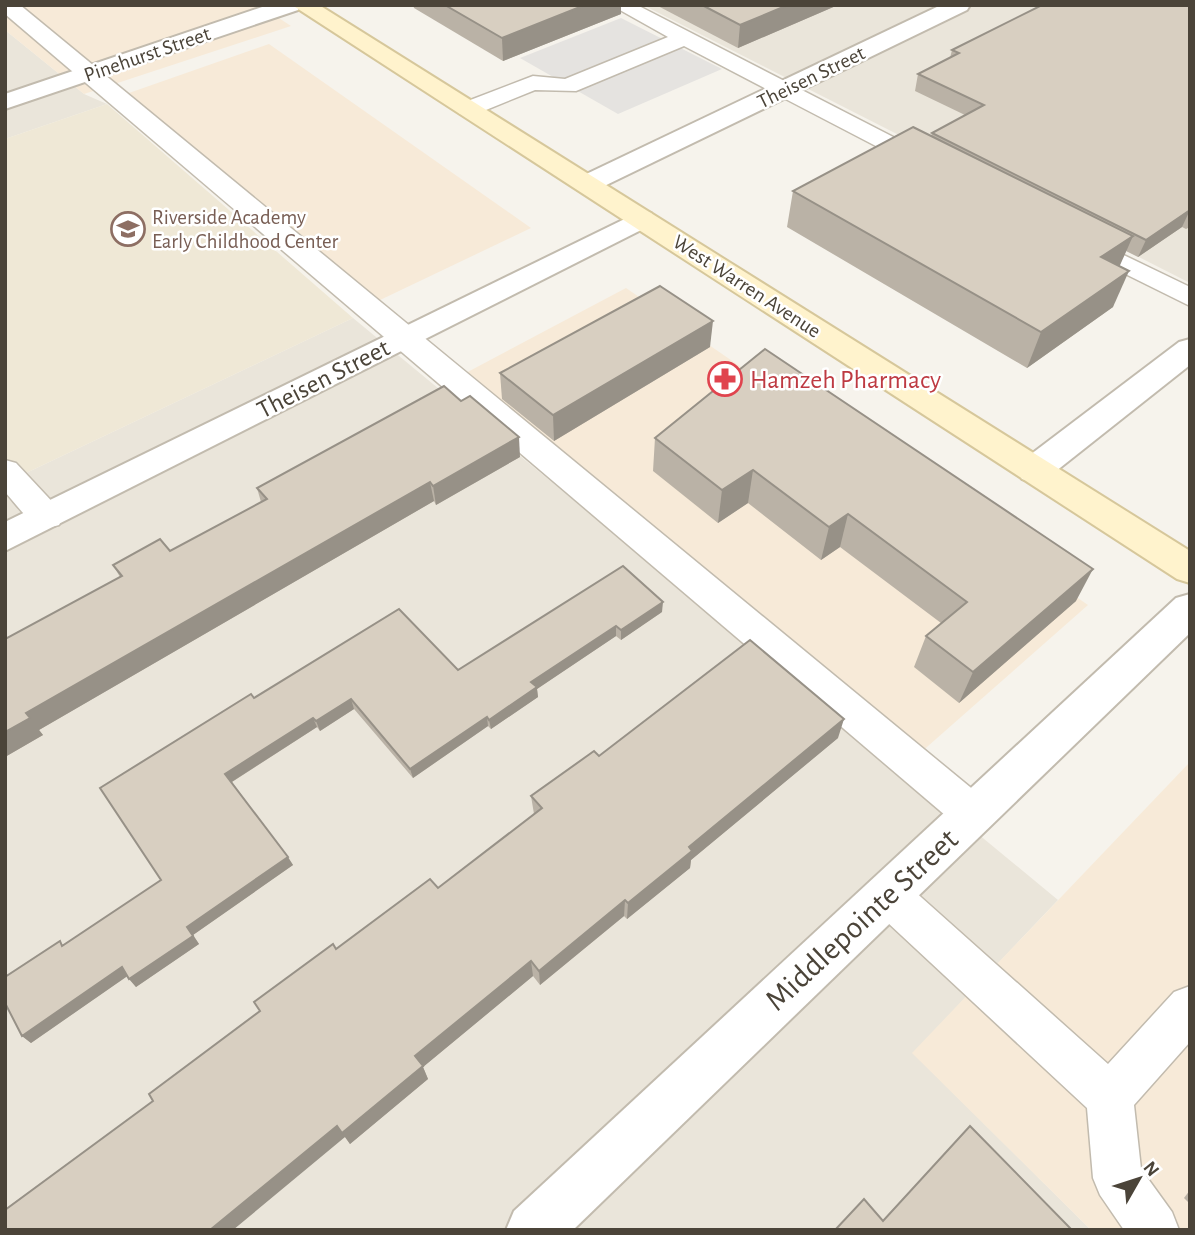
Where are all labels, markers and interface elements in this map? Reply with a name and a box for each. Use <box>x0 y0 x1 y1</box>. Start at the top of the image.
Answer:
street label: Pinehurst Street <box>81 23 213 86</box>
street label: Theisen Street <box>754 42 869 113</box>
place label: Riverside Academy Early Childhood Center <box>152 207 339 252</box>
school or university icon: Riverside Academy Early Childhood Center <box>109 210 147 248</box>
street label: West Warren Avenue <box>669 231 824 342</box>
street label: Theisen Street <box>253 334 394 423</box>
pharmacy icon: Hamzeh Pharmacy <box>706 360 744 398</box>
place label: Hamzeh Pharmacy <box>750 367 941 393</box>
street label: Middlepointe Street <box>759 823 964 1017</box>
north arrow <box>1104 1144 1174 1214</box>
text: N <box>1140 1158 1163 1180</box>

